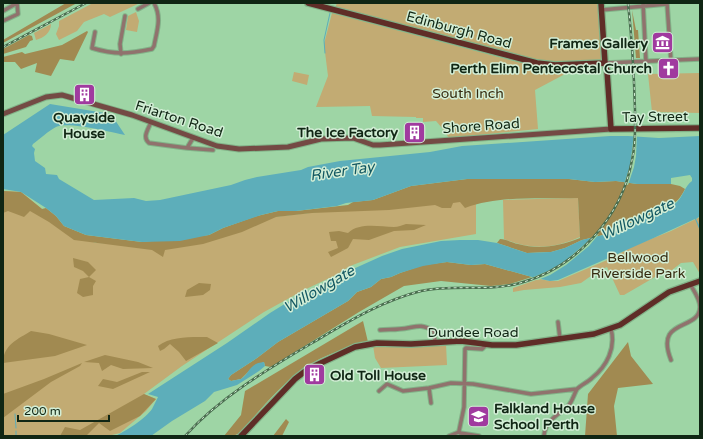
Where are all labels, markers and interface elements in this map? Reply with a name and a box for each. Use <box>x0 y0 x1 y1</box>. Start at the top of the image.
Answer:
street label: Edinburgh Road <box>405 8 513 52</box>
museum icon: Frames Gallery <box>650 30 676 56</box>
place label: Frames Gallery <box>549 35 648 52</box>
church icon: Perth Elim Pentecostal Church <box>655 55 681 81</box>
place label: Perth Elim Pentecostal Church <box>450 60 652 77</box>
building icon: Quayside House <box>71 82 97 108</box>
park label: South Inch <box>432 85 504 102</box>
street label: Friarton Road <box>133 97 225 141</box>
street label: Tay Street <box>622 108 689 126</box>
place label: Quayside House <box>53 109 115 142</box>
street label: Shore Road <box>442 115 520 137</box>
building icon: The Ice Factory <box>401 119 427 145</box>
place label: The Ice Factory <box>296 124 398 141</box>
water label: River Tay <box>309 157 377 184</box>
water label: Willowgate <box>597 194 678 244</box>
park label: Bellwood Riverside Park <box>591 249 686 282</box>
water label: Willowgate <box>280 261 359 317</box>
street label: Dundee Road <box>428 324 518 341</box>
building icon: Old Toll House <box>301 362 327 388</box>
place label: Old Toll House <box>330 367 426 384</box>
scale bar <box>18 397 109 423</box>
place label: Falkland House School Perth <box>494 400 595 433</box>
school or university icon: Falkland House School Perth <box>465 403 491 429</box>
text: 200 m <box>24 404 61 418</box>

